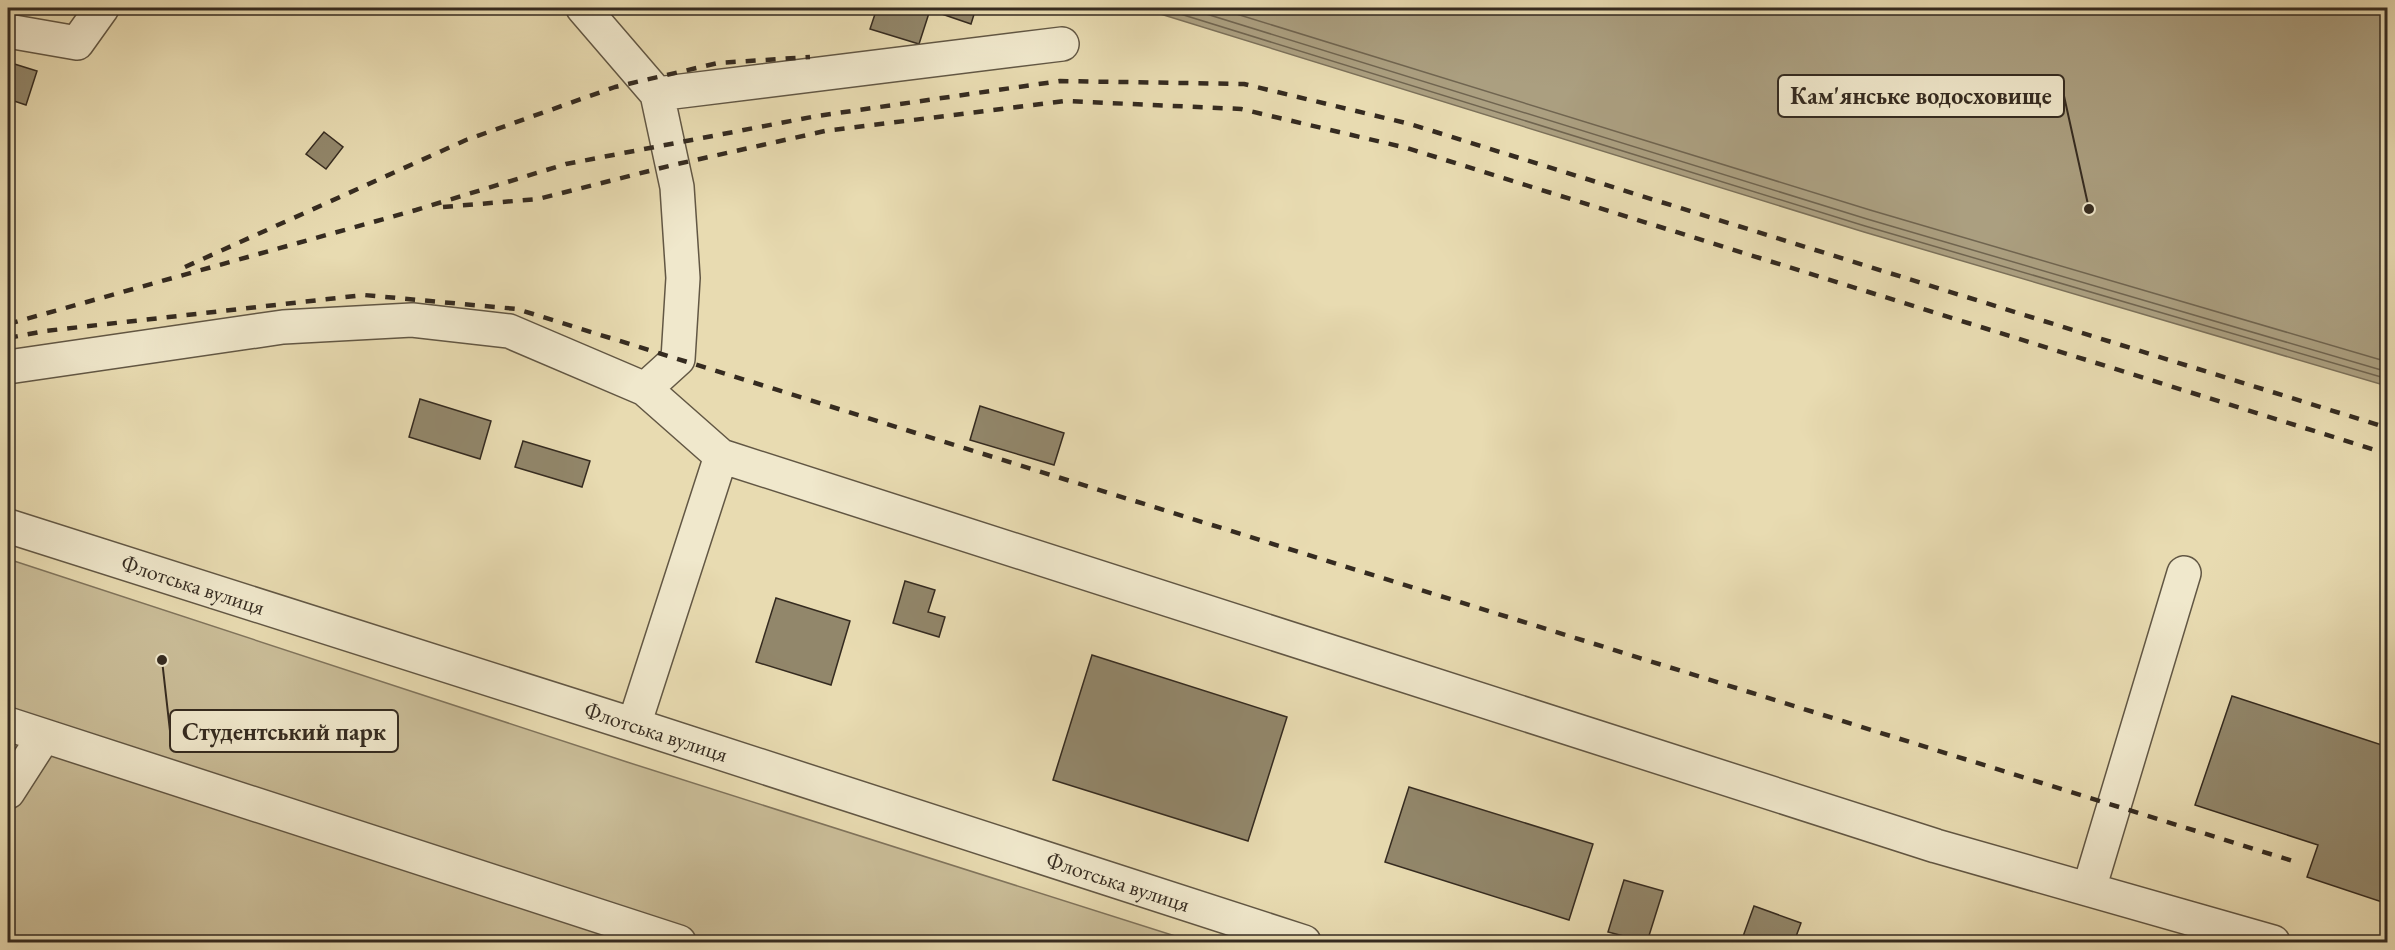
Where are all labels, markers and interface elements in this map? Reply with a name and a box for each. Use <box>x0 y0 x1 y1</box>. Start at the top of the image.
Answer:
callout: Кам'янське водосховище <box>1778 75 2064 117</box>
text: Кам'янське водосховище <box>1790 80 2052 111</box>
street label: Флотська вулиця <box>118 548 269 622</box>
street label: Флотська вулиця <box>581 695 732 769</box>
callout: Студентський парк <box>170 710 398 752</box>
text: Студентський парк <box>182 716 387 748</box>
street label: Флотська вулиця <box>1043 845 1194 919</box>

